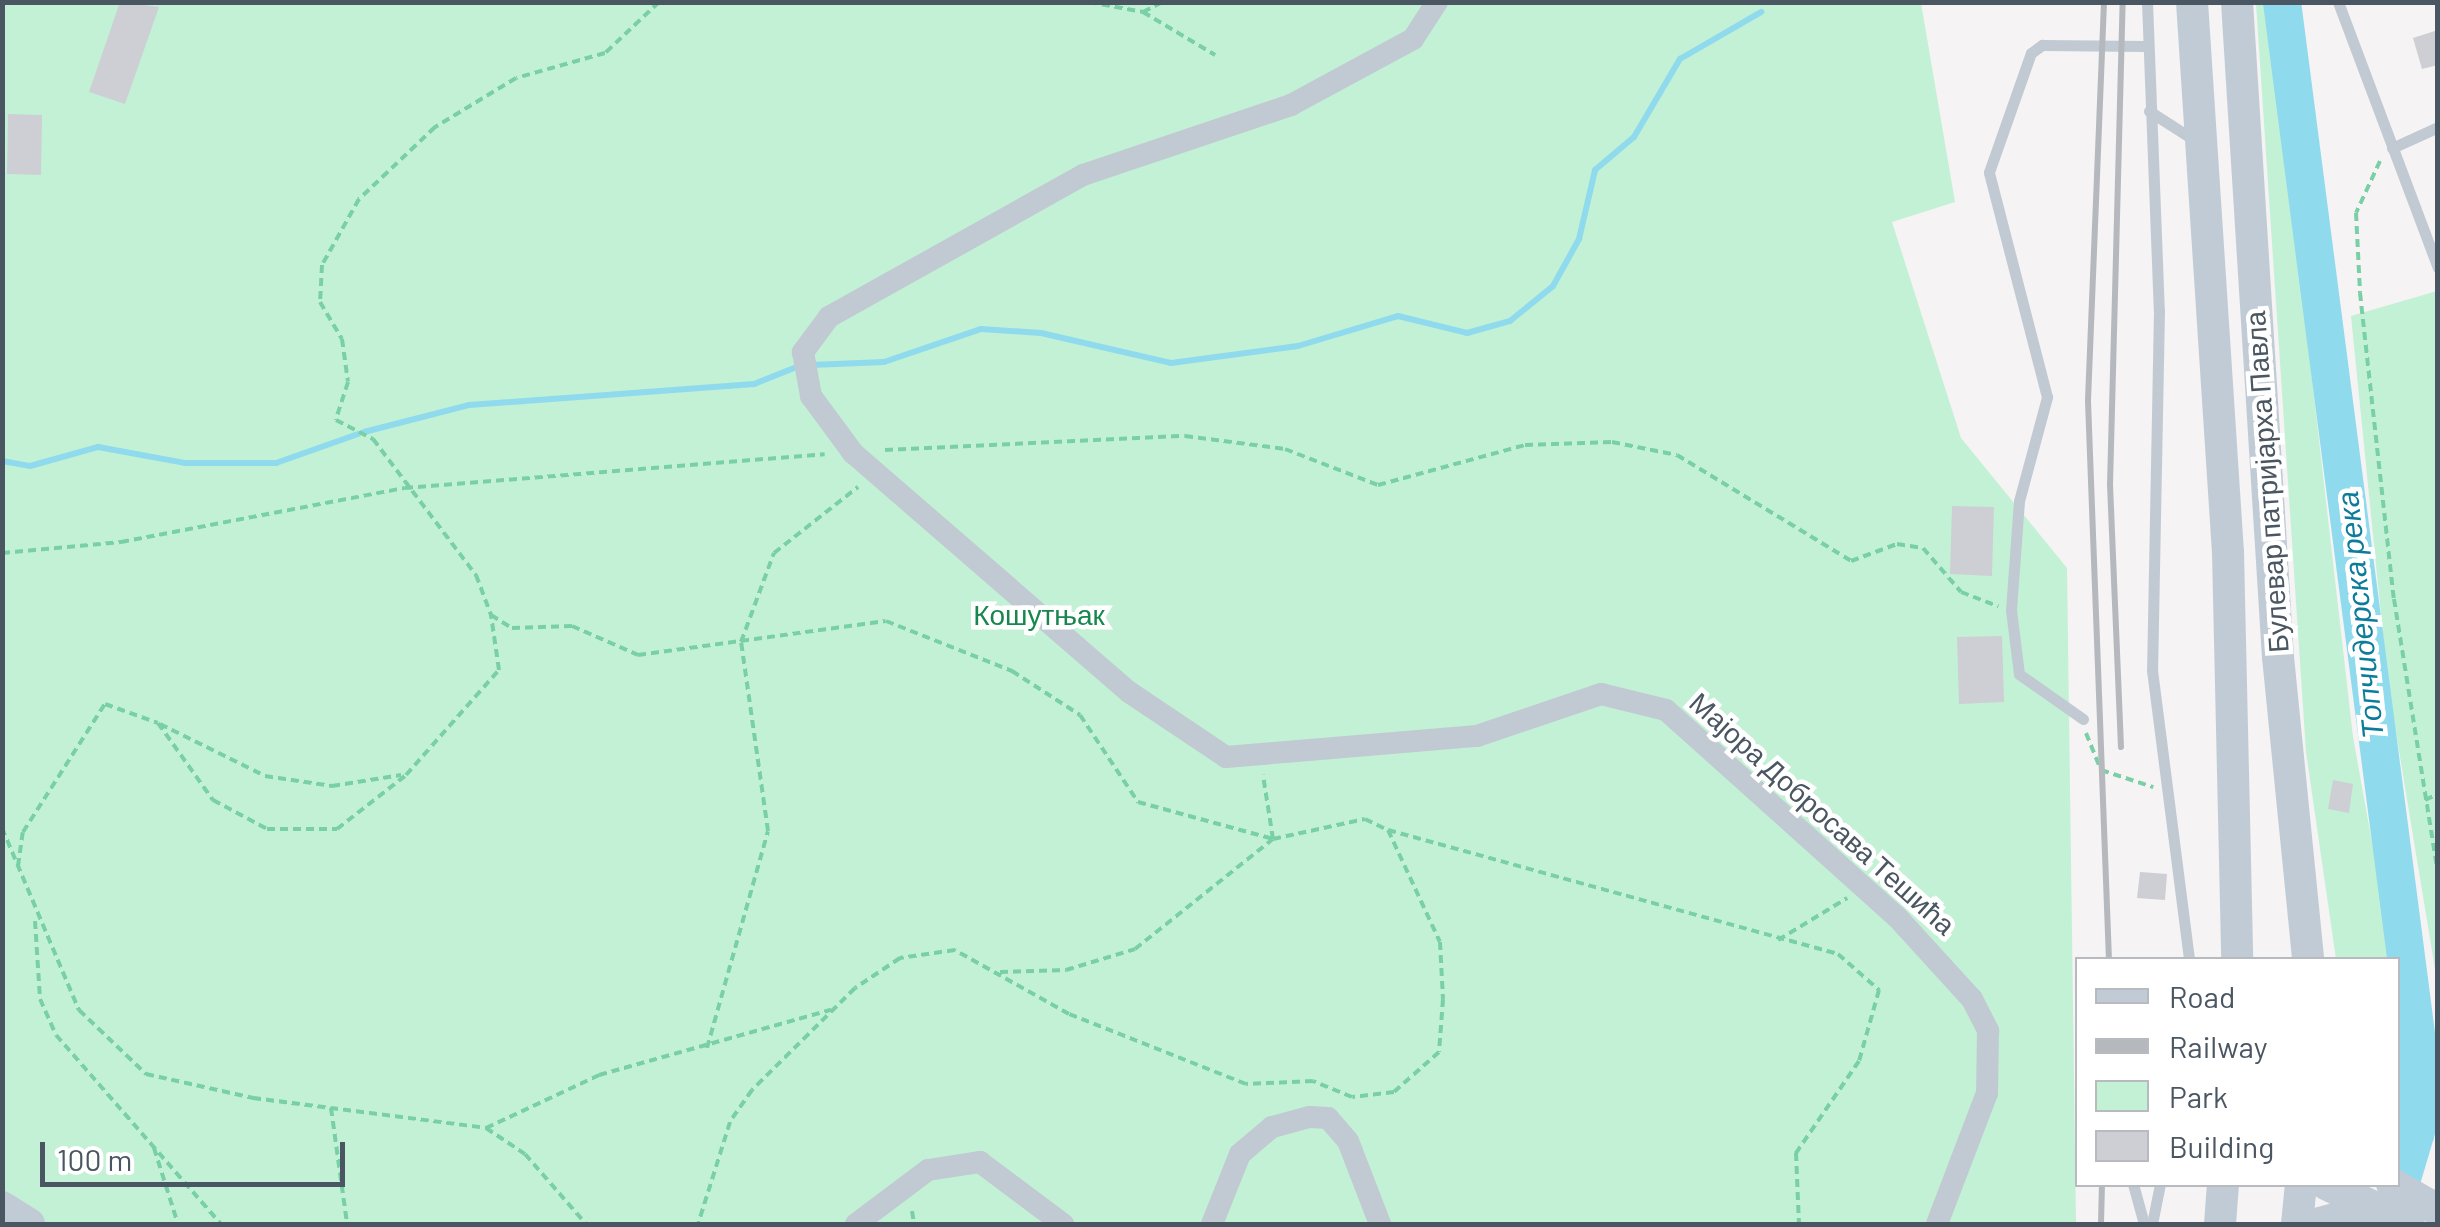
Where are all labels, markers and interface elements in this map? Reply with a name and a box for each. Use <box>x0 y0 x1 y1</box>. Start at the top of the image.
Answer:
street label: Булевар патријарха Павла <box>2237 310 2295 654</box>
water label: Топчидерска река <box>2328 490 2390 740</box>
park label: Кошутњак <box>973 597 1105 631</box>
street label: Мајора Добросава Тешића <box>1683 685 1963 941</box>
legend <box>2075 957 2400 1187</box>
text: Road <box>2169 978 2235 1014</box>
text: Railway <box>2169 1028 2268 1064</box>
text: Park <box>2169 1078 2228 1114</box>
scale bar <box>45 1122 350 1184</box>
text: Building <box>2169 1128 2274 1164</box>
text: 100 m <box>57 1141 132 1177</box>

